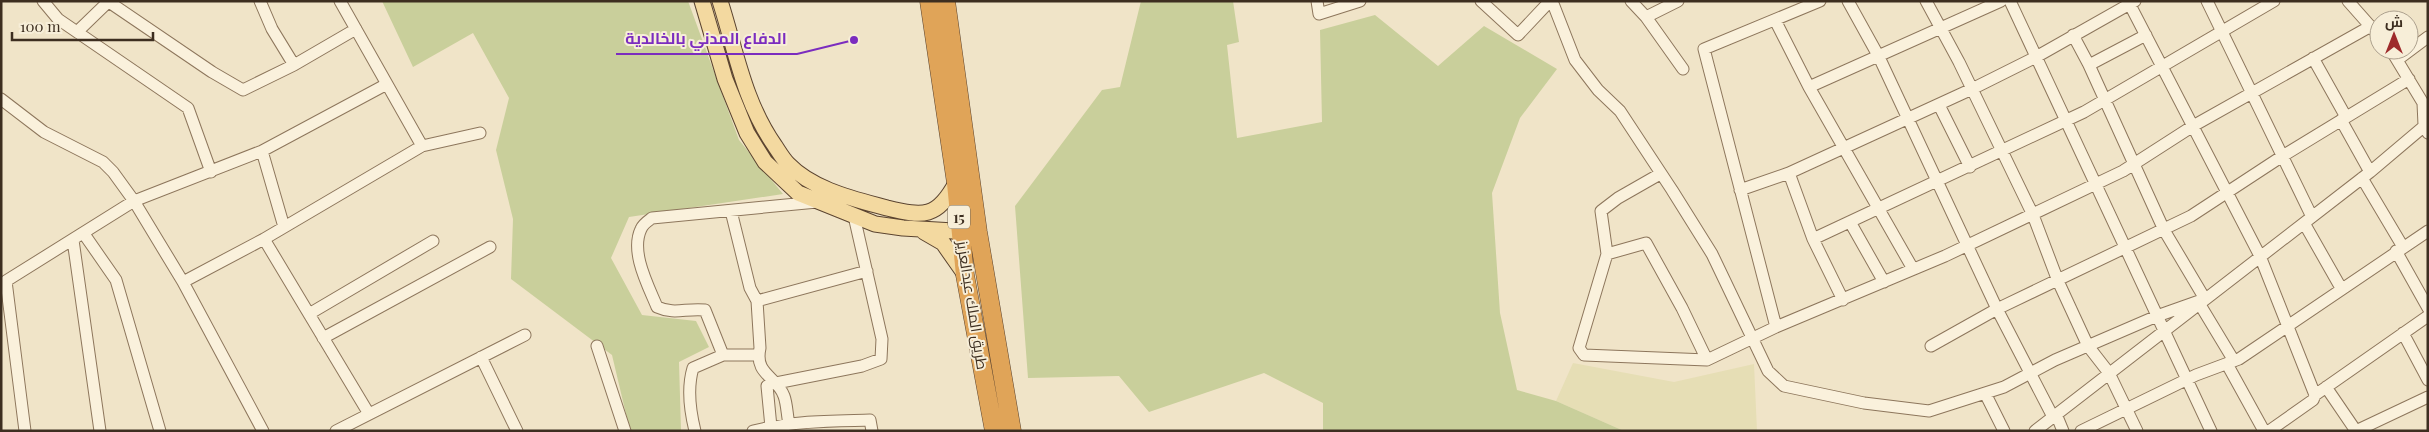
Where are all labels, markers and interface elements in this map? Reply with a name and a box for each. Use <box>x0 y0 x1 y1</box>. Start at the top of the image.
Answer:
scale bar <box>12 10 154 42</box>
north arrow <box>2369 10 2419 60</box>
text: ش <box>2385 12 2403 31</box>
text: 100 m <box>20 16 61 36</box>
callout: الدفاع المدني بالخالدية <box>616 23 797 54</box>
text: الدفاع المدني بالخالدية <box>625 27 787 51</box>
road number: 15 <box>948 206 970 228</box>
street label: طريق الملك عبدالعزيز <box>952 238 993 371</box>

